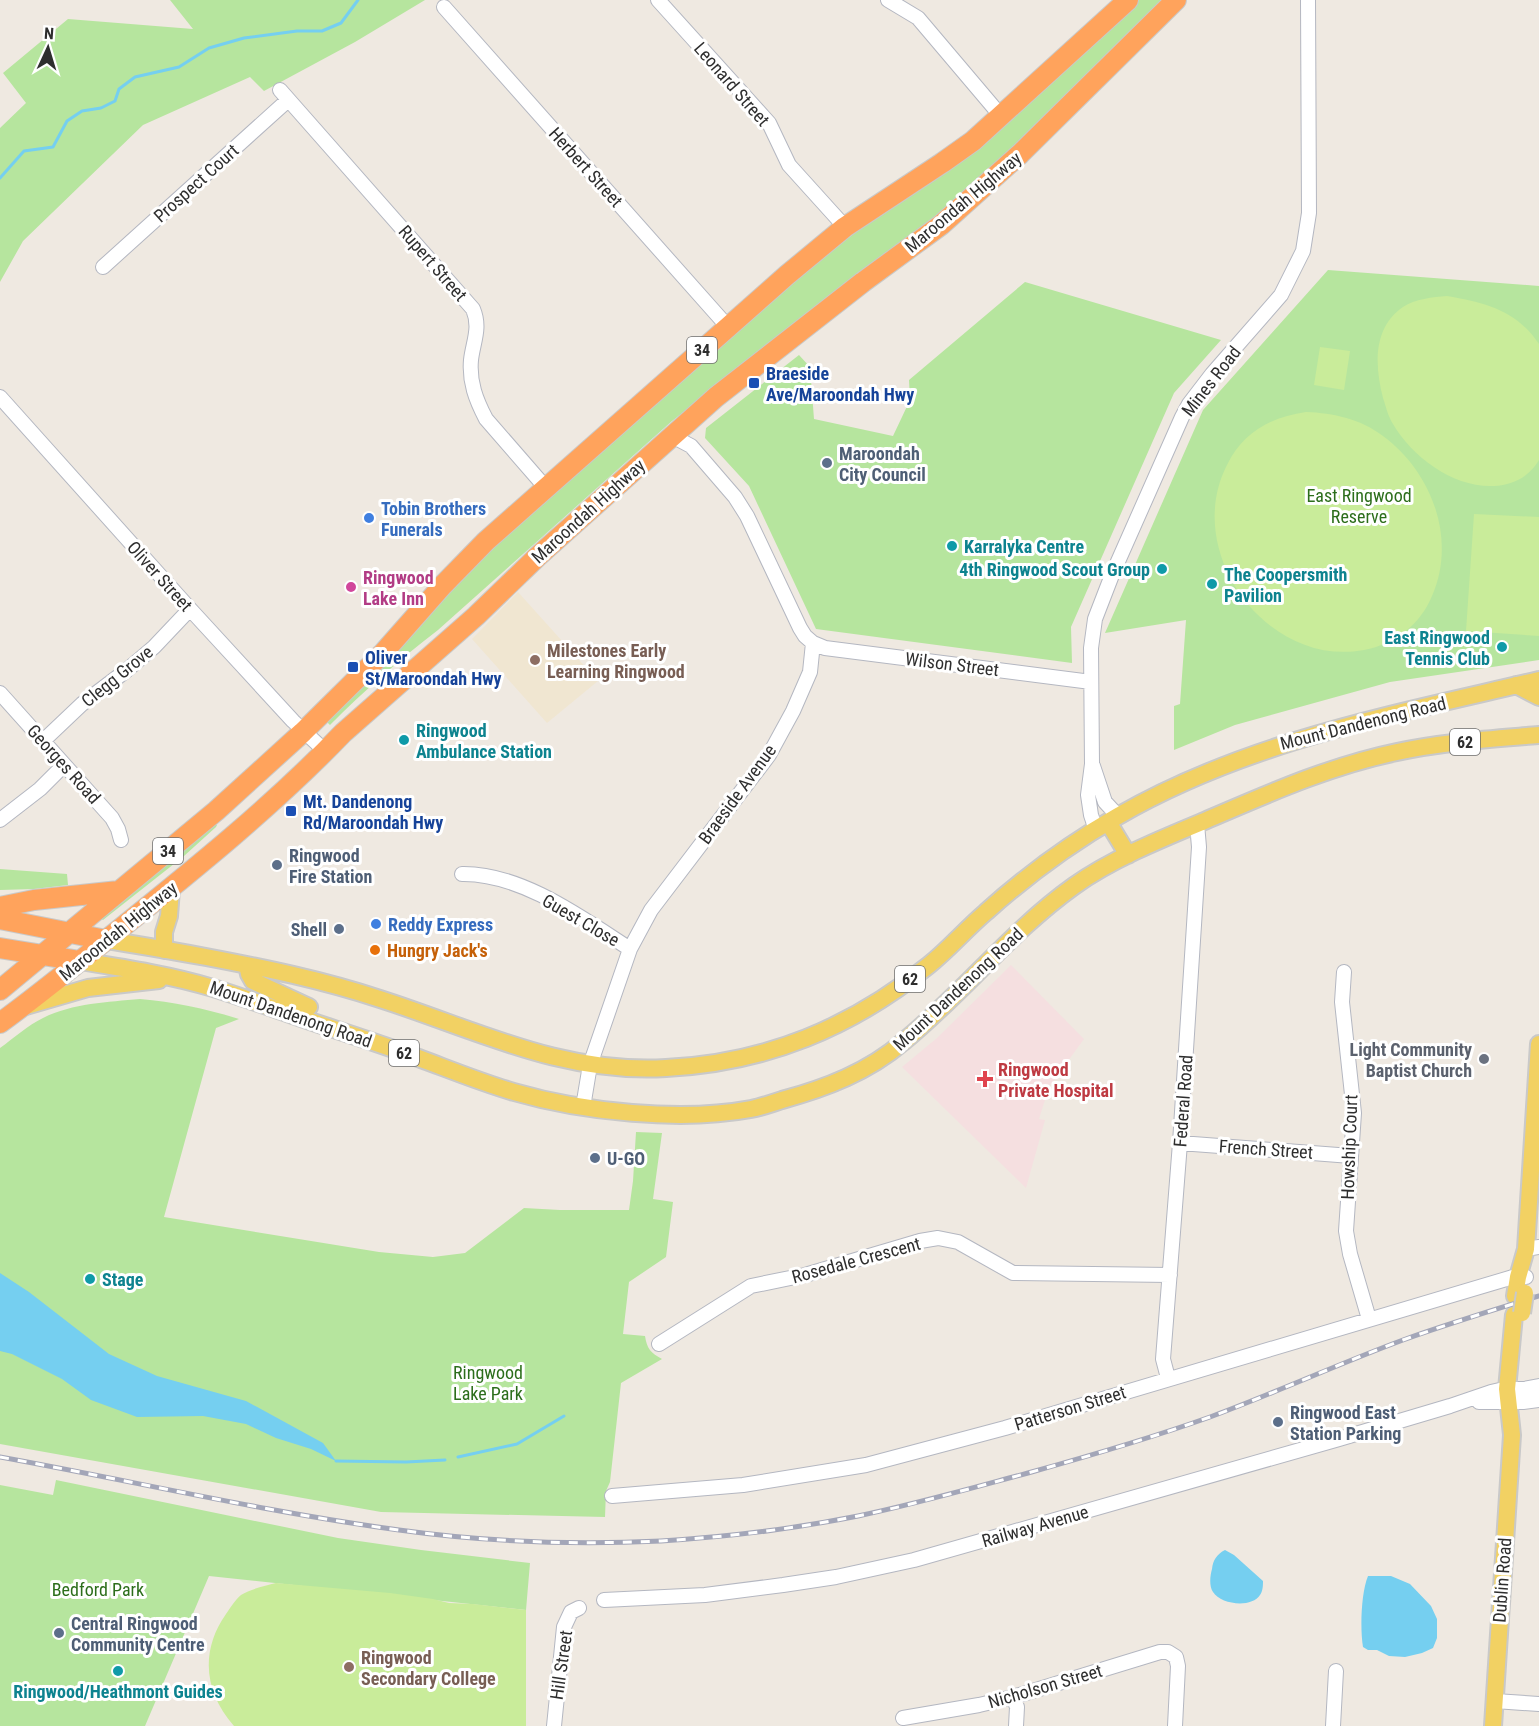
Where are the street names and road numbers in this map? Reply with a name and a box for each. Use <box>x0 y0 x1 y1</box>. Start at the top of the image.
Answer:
street label: Leonard Street <box>690 38 774 130</box>
street label: Herbert Street <box>545 123 627 211</box>
street label: Prospect Court <box>149 139 243 227</box>
street label: Maroondah Highway <box>901 147 1026 257</box>
street label: Rupert Street <box>395 221 471 305</box>
road number: 34 <box>687 337 717 363</box>
street label: Mines Road <box>1177 342 1245 420</box>
street label: Maroondah Highway <box>527 454 649 567</box>
street label: Oliver Street <box>123 537 197 615</box>
street label: Clegg Grove <box>77 641 157 711</box>
street label: Wilson Street <box>904 648 1000 680</box>
street label: Mount Dandenong Road <box>1278 692 1448 754</box>
street label: Georges Road <box>23 720 105 808</box>
road number: 62 <box>1450 729 1480 755</box>
street label: Braeside Avenue <box>694 740 780 848</box>
road number: 34 <box>153 838 183 864</box>
street label: Maroondah Highway <box>55 877 181 985</box>
street label: Guest Close <box>539 890 623 950</box>
street label: Mount Dandenong Road <box>889 923 1027 1055</box>
road number: 62 <box>895 966 925 992</box>
street label: Mount Dandenong Road <box>207 976 375 1052</box>
road number: 62 <box>389 1040 419 1066</box>
street label: Federal Road <box>1169 1054 1197 1148</box>
street label: Howship Court <box>1337 1094 1361 1200</box>
street label: French Street <box>1218 1135 1314 1163</box>
street label: Rosedale Crescent <box>789 1233 923 1287</box>
street label: Patterson Street <box>1012 1381 1128 1435</box>
street label: Railway Avenue <box>979 1501 1091 1551</box>
street label: Dublin Road <box>1489 1537 1515 1623</box>
street label: Hill Street <box>546 1629 576 1701</box>
street label: Nicholson Street <box>986 1660 1104 1712</box>

